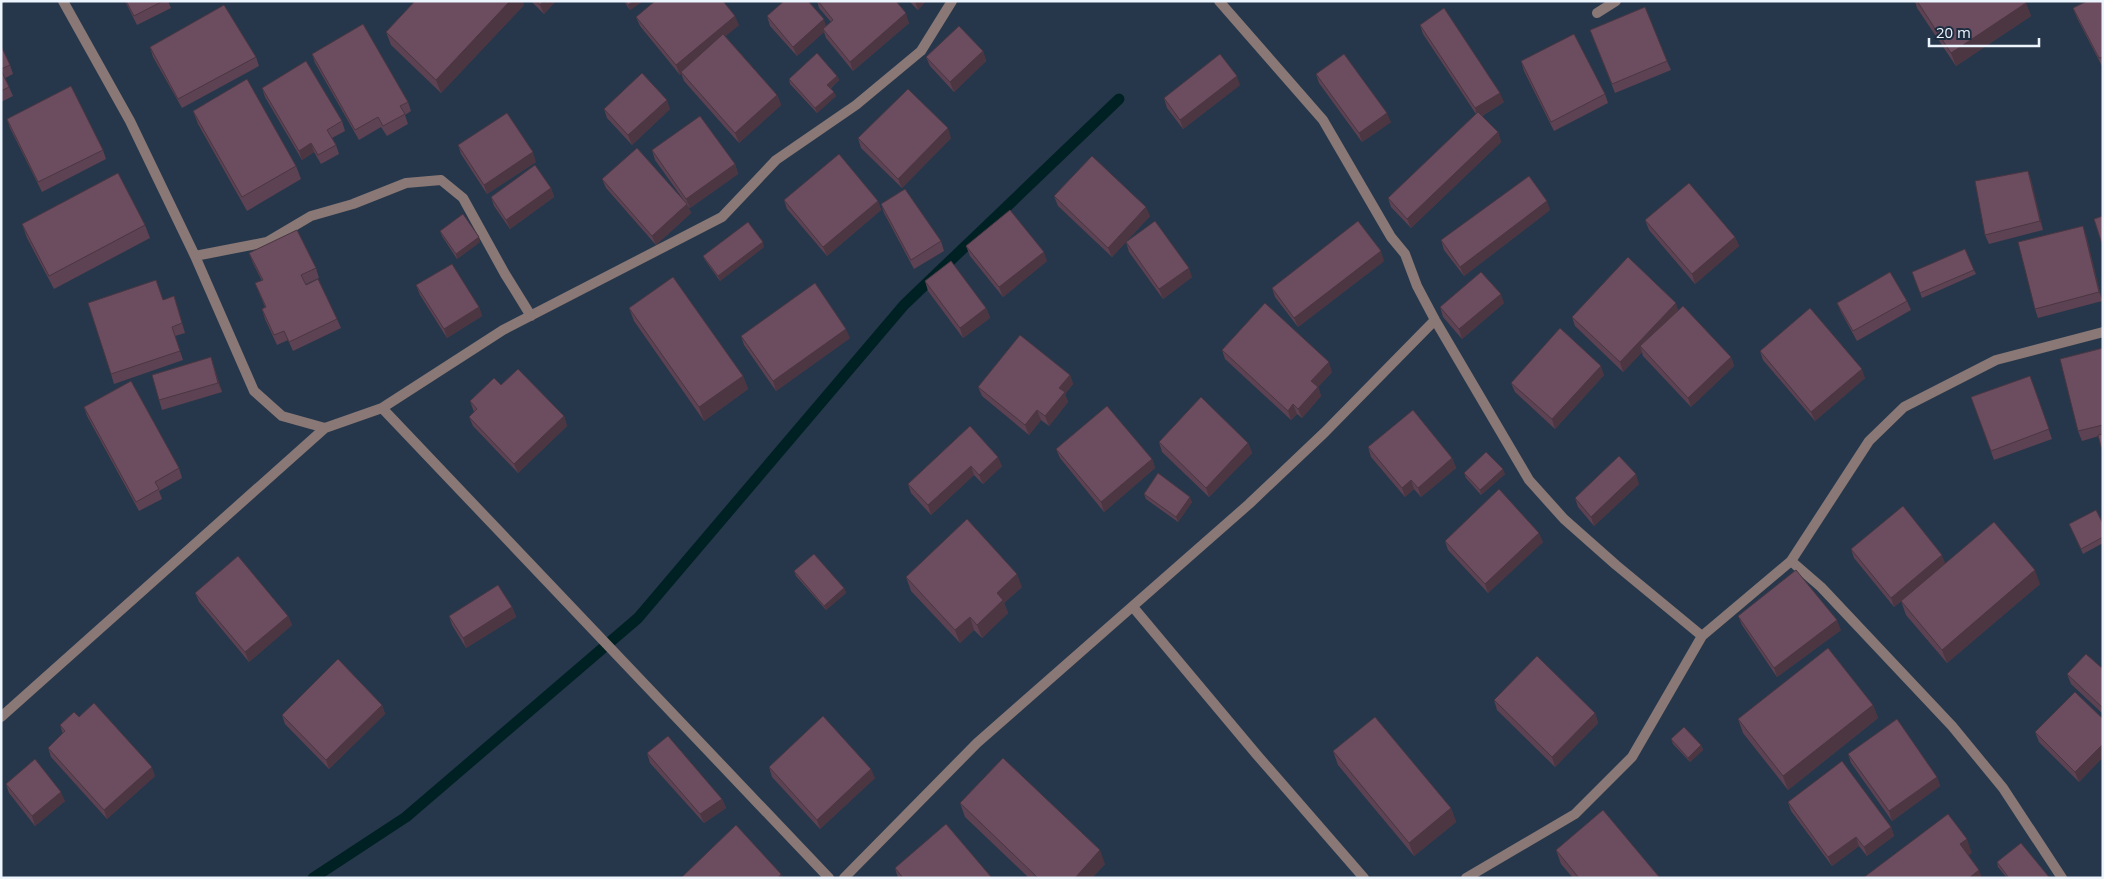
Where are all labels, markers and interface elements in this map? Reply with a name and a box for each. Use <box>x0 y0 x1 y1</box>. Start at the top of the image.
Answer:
scale bar <box>1929 15 2039 47</box>
text: 20 m <box>1936 22 1971 42</box>

